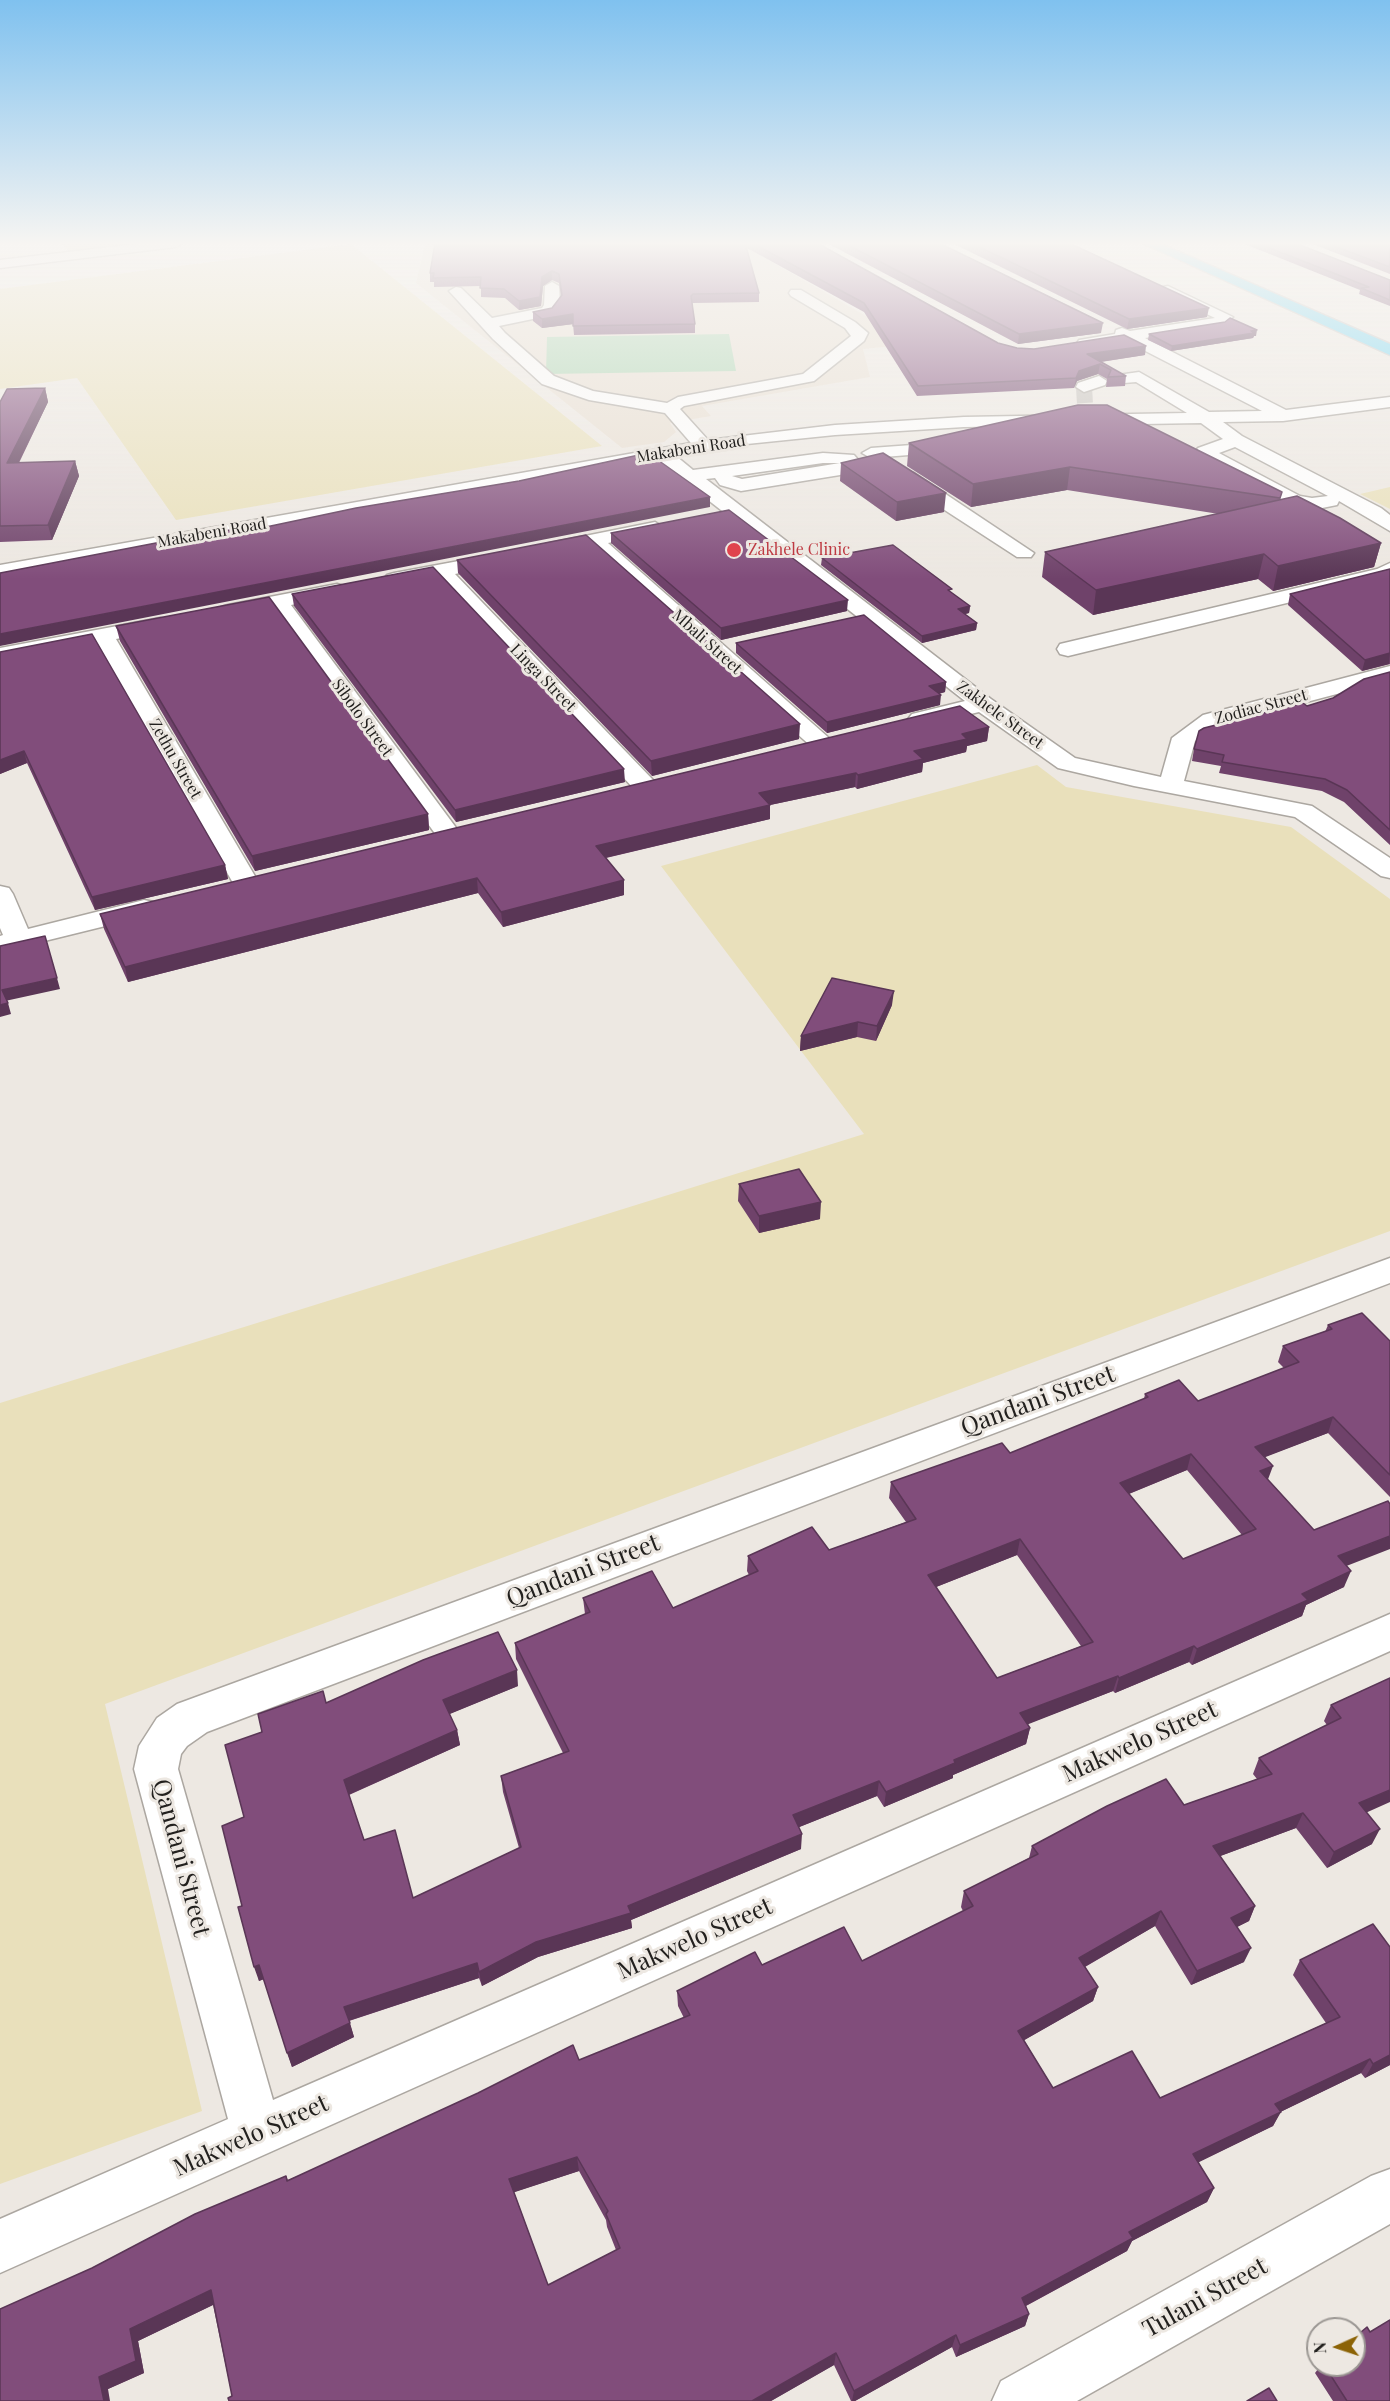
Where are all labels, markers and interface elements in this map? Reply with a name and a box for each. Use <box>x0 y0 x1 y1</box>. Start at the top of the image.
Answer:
street label: Makabeni Road <box>635 431 747 467</box>
street label: Makabeni Road <box>156 514 268 552</box>
place label: Zakhele Clinic <box>748 540 850 560</box>
marker: Zakhele Clinic <box>725 541 743 559</box>
street label: Mbali Street <box>668 606 746 678</box>
street label: Linga Street <box>506 640 580 716</box>
street label: Sibolo Street <box>327 676 397 760</box>
street label: Zakhele Street <box>953 677 1047 753</box>
street label: Zodiac Street <box>1213 685 1309 729</box>
street label: Zethu Street <box>144 716 206 802</box>
street label: Qandani Street <box>957 1360 1119 1442</box>
street label: Qandani Street <box>502 1529 664 1613</box>
street label: Makwelo Street <box>1058 1695 1222 1789</box>
street label: Qandani Street <box>146 1776 216 1940</box>
street label: Makwelo Street <box>613 1892 777 1986</box>
street label: Makwelo Street <box>169 2089 333 2183</box>
street label: Tulani Street <box>1138 2252 1272 2344</box>
north arrow <box>1306 2317 1366 2377</box>
text: N <box>1309 2342 1330 2354</box>

